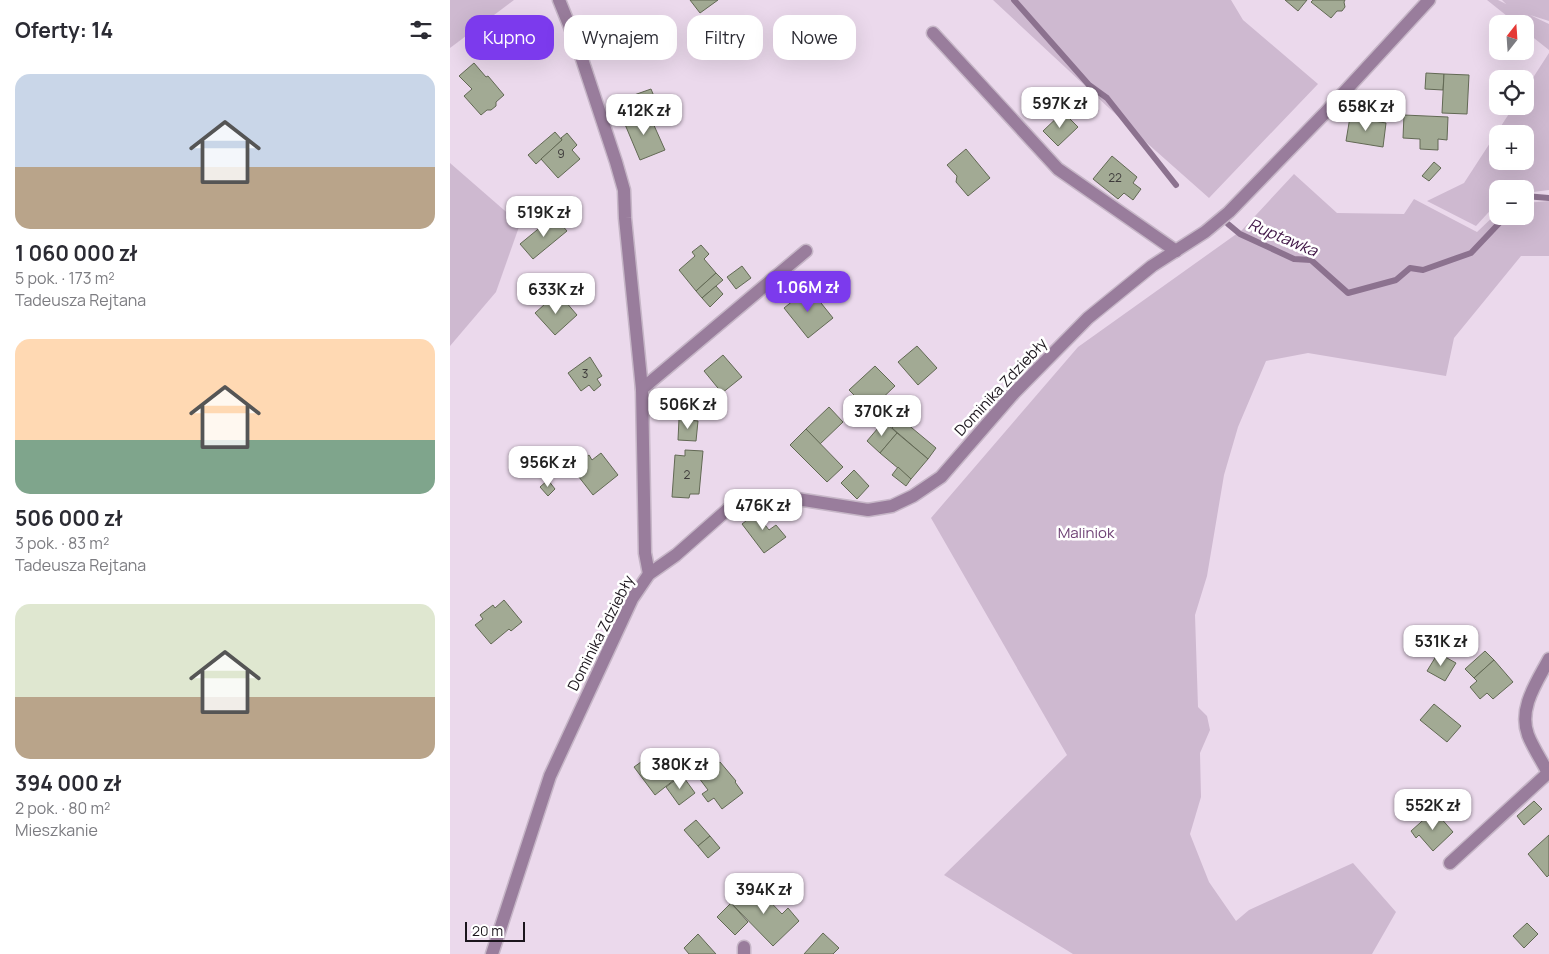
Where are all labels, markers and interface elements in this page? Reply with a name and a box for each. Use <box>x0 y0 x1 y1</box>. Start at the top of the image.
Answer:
chip: Kupno <box>465 15 554 60</box>
chip: Wynajem <box>564 15 677 60</box>
chip: Filtry <box>687 15 763 60</box>
chip: Nowe <box>773 15 856 60</box>
north arrow <box>1489 15 1534 60</box>
map controls <box>1489 15 1534 225</box>
text: Oferty: 14 <box>15 16 113 44</box>
icon: filters <box>407 16 435 44</box>
button: locate <box>1489 70 1534 115</box>
pin: 597K zł <box>1014 86 1106 129</box>
pin: 658K zł <box>1320 90 1412 132</box>
text: 597K zł <box>1032 92 1088 114</box>
pin: 412K zł <box>598 94 690 136</box>
text: 658K zł <box>1338 95 1394 117</box>
text: 412K zł <box>617 99 671 121</box>
icon: home <box>180 107 270 197</box>
button: + <box>1489 125 1534 170</box>
house number: 9 <box>557 145 565 162</box>
house number: 22 <box>1108 169 1122 186</box>
button: − <box>1489 180 1534 225</box>
pin: 519K zł <box>498 196 590 238</box>
text: 519K zł <box>517 201 571 223</box>
water label: Ruptawka <box>1245 213 1322 262</box>
text: 1 060 000 zł <box>15 239 138 267</box>
text: 5 pok. · 173 m² <box>15 267 115 289</box>
pin: 1.06M zł <box>756 270 860 313</box>
pin: 633K zł <box>510 272 602 315</box>
text: 1.06M zł <box>777 276 839 298</box>
text: 633K zł <box>528 278 584 300</box>
text: Tadeusza Rejtana <box>15 289 146 311</box>
street label: Dominika Zdziebły <box>950 333 1052 440</box>
house number: 3 <box>582 365 588 382</box>
icon: home <box>180 372 270 462</box>
pin: 506K zł <box>642 388 734 430</box>
text: 506K zł <box>659 393 717 415</box>
pin: 370K zł <box>836 394 928 437</box>
text: 370K zł <box>854 400 910 422</box>
pin: 956K zł <box>502 446 594 488</box>
text: 956K zł <box>520 451 576 473</box>
house number: 2 <box>684 466 691 483</box>
pin: 476K zł <box>717 488 809 531</box>
text: 476K zł <box>735 494 791 516</box>
text: 506 000 zł <box>15 504 123 532</box>
park label: Maliniok <box>1058 522 1115 543</box>
text: 3 pok. · 83 m² <box>15 532 109 554</box>
text: Tadeusza Rejtana <box>15 554 146 576</box>
street label: Dominika Zdziebły <box>562 571 639 694</box>
pin: 531K zł <box>1395 624 1487 667</box>
text: 531K zł <box>1414 630 1468 652</box>
icon: home <box>180 637 270 727</box>
pin: 380K zł <box>634 748 726 790</box>
text: 380K zł <box>651 753 709 775</box>
text: 394 000 zł <box>15 769 122 797</box>
pin: 552K zł <box>1387 788 1479 831</box>
text: 552K zł <box>1405 794 1461 816</box>
text: 2 pok. · 80 m² <box>15 797 111 819</box>
text: Mieszkanie <box>15 819 98 841</box>
pin: 394K zł <box>718 872 810 915</box>
text: 394K zł <box>736 878 792 900</box>
scale bar <box>465 919 525 942</box>
text: 20 m <box>472 921 503 940</box>

